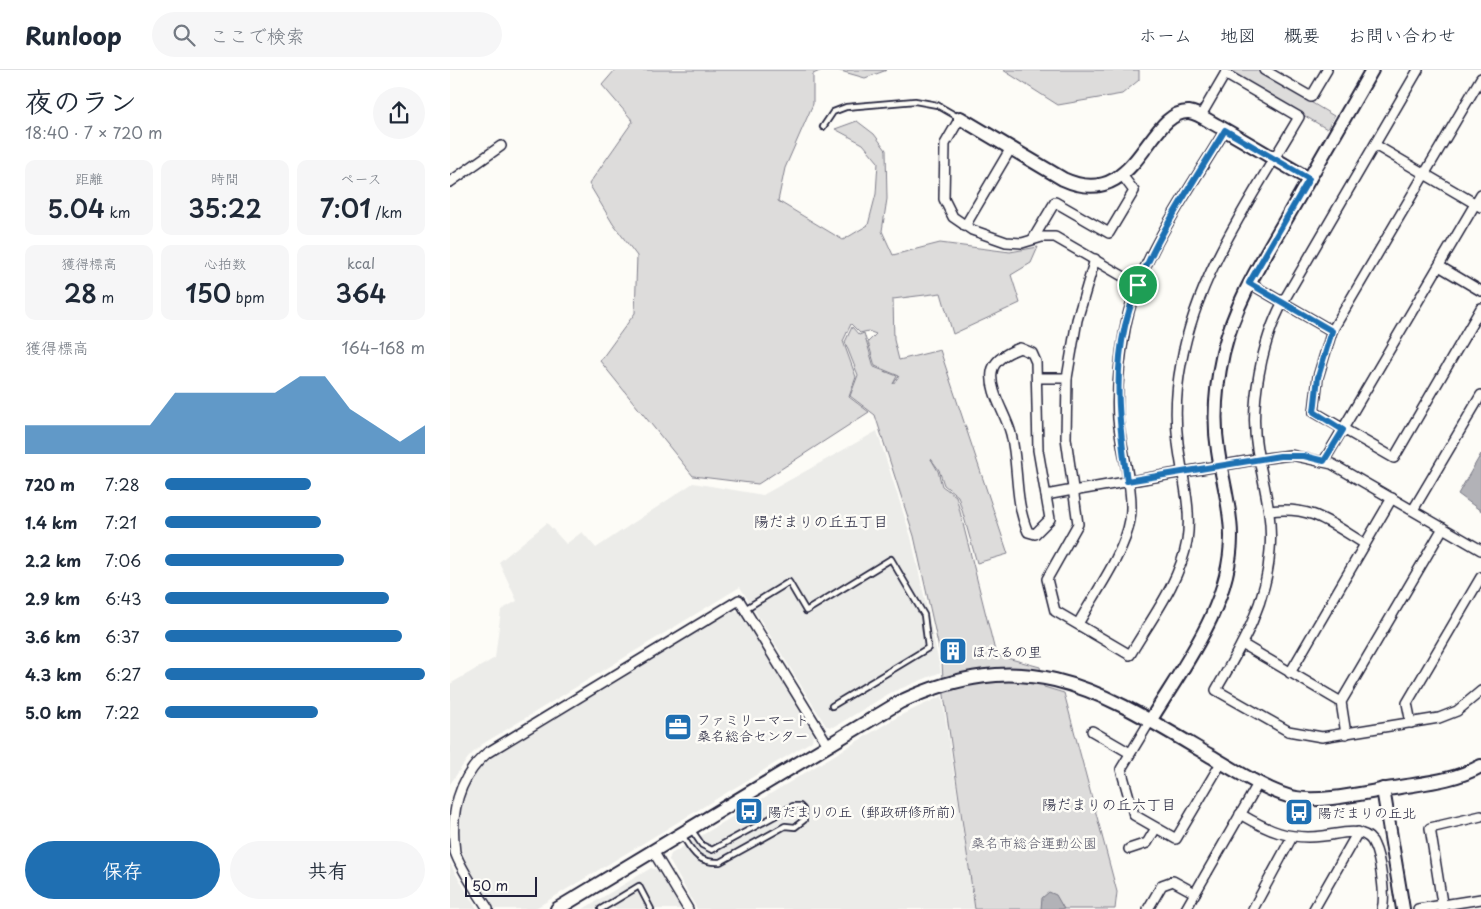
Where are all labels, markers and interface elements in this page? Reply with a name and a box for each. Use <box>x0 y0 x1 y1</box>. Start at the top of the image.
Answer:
search box <box>152 12 502 57</box>
text: Runloop <box>25 17 122 53</box>
icon: search <box>170 21 198 49</box>
text: ここで検索 <box>210 21 305 49</box>
text: ホーム <box>1139 21 1192 48</box>
text: 地図 <box>1220 21 1256 48</box>
text: 概要 <box>1284 21 1320 48</box>
text: お問い合わせ <box>1348 21 1456 48</box>
text: 夜のラン <box>25 79 137 122</box>
button: share <box>373 87 425 139</box>
text: 18:40 · 7 × 720 m <box>25 120 163 144</box>
text: 距離 <box>75 168 103 189</box>
text: 時間 <box>211 168 239 189</box>
text: ペース <box>340 168 382 189</box>
text: 5.04 <box>47 189 105 227</box>
text: 35:22 <box>188 189 262 227</box>
text: 7:01 <box>320 189 371 227</box>
text: km <box>105 202 131 223</box>
text: /km <box>371 202 402 223</box>
text: 獲得標高 <box>61 253 117 274</box>
text: 心拍数 <box>204 253 246 274</box>
text: kcal <box>347 253 375 274</box>
pin <box>1117 264 1159 306</box>
icon: arrive <box>1124 271 1152 299</box>
text: 28 <box>64 274 97 312</box>
text: 150 <box>185 274 231 312</box>
text: 364 <box>336 274 386 312</box>
text: m <box>97 287 114 308</box>
text: bpm <box>231 287 265 308</box>
text: 獲得標高 <box>25 335 89 359</box>
text: 164–168 m <box>341 335 425 359</box>
text: 720 m <box>25 472 75 496</box>
text: 7:28 <box>105 472 140 496</box>
district label: 陽だまりの丘五丁目 <box>753 509 889 532</box>
text: 1.4 km <box>25 510 77 534</box>
text: 7:21 <box>105 510 137 534</box>
text: 2.2 km <box>25 548 81 572</box>
text: 7:06 <box>105 548 141 572</box>
text: 2.9 km <box>25 586 80 610</box>
text: 6:43 <box>105 586 142 610</box>
text: 3.6 km <box>25 624 81 648</box>
text: 6:37 <box>105 624 140 648</box>
building icon: ほたるの里 <box>938 636 968 666</box>
place label: ほたるの里 <box>972 641 1042 662</box>
text: 4.3 km <box>25 662 82 686</box>
text: 6:27 <box>105 662 141 686</box>
text: 5.0 km <box>25 700 82 724</box>
text: 7:22 <box>105 700 140 724</box>
place label: ファミリーマート 桑名総合センター <box>697 709 809 746</box>
office icon: ファミリーマート 桑名総合センター <box>663 712 693 742</box>
district label: 陽だまりの丘六丁目 <box>1041 792 1177 815</box>
bus stop icon: 陽だまりの丘（郵政研修所前） <box>734 796 764 826</box>
bus stop icon: 陽だまりの丘北 <box>1284 797 1314 827</box>
place label: 陽だまりの丘（郵政研修所前） <box>768 801 964 822</box>
place label: 陽だまりの丘北 <box>1318 802 1416 823</box>
park label: 桑名市総合運動公園 <box>971 832 1097 853</box>
button: 保存 <box>25 841 220 899</box>
button: 共有 <box>230 841 425 899</box>
scale bar <box>465 874 538 897</box>
text: 50 m <box>472 875 508 896</box>

